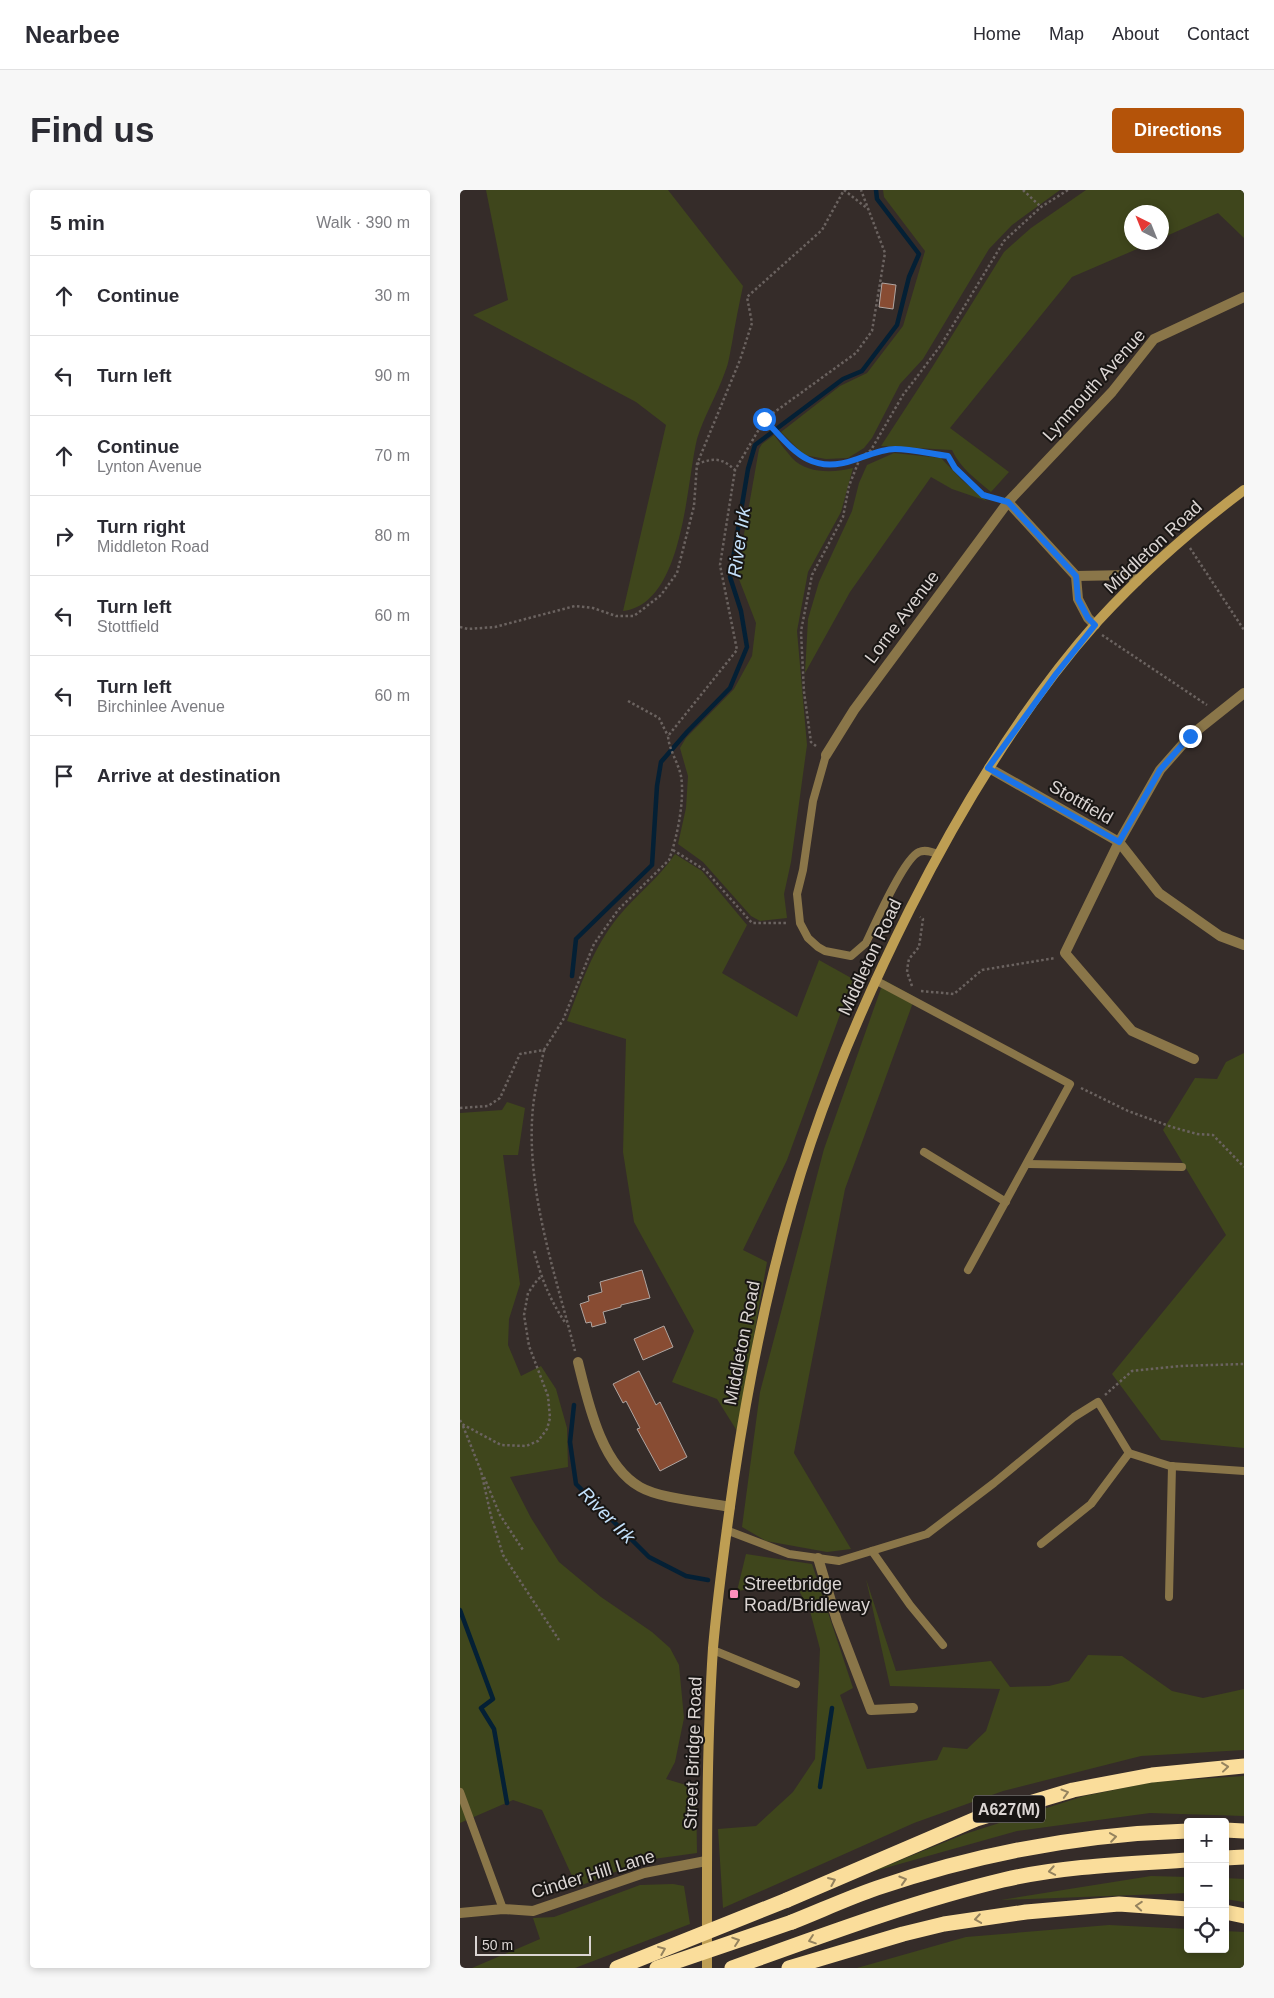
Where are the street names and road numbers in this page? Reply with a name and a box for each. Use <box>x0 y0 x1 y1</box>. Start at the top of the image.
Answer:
street label: Lynmouth Avenue <box>1039 325 1149 445</box>
street label: Middleton Road <box>1100 497 1206 597</box>
street label: Lorne Avenue <box>861 567 943 667</box>
street label: Stottfield <box>1046 776 1116 828</box>
street label: Middleton Road <box>834 896 906 1018</box>
street label: Middleton Road <box>720 1279 764 1407</box>
street label: Street Bridge Road <box>680 1676 706 1830</box>
road number: A627(M) <box>973 1796 1045 1822</box>
street label: Cinder Hill Lane <box>529 1846 657 1902</box>

